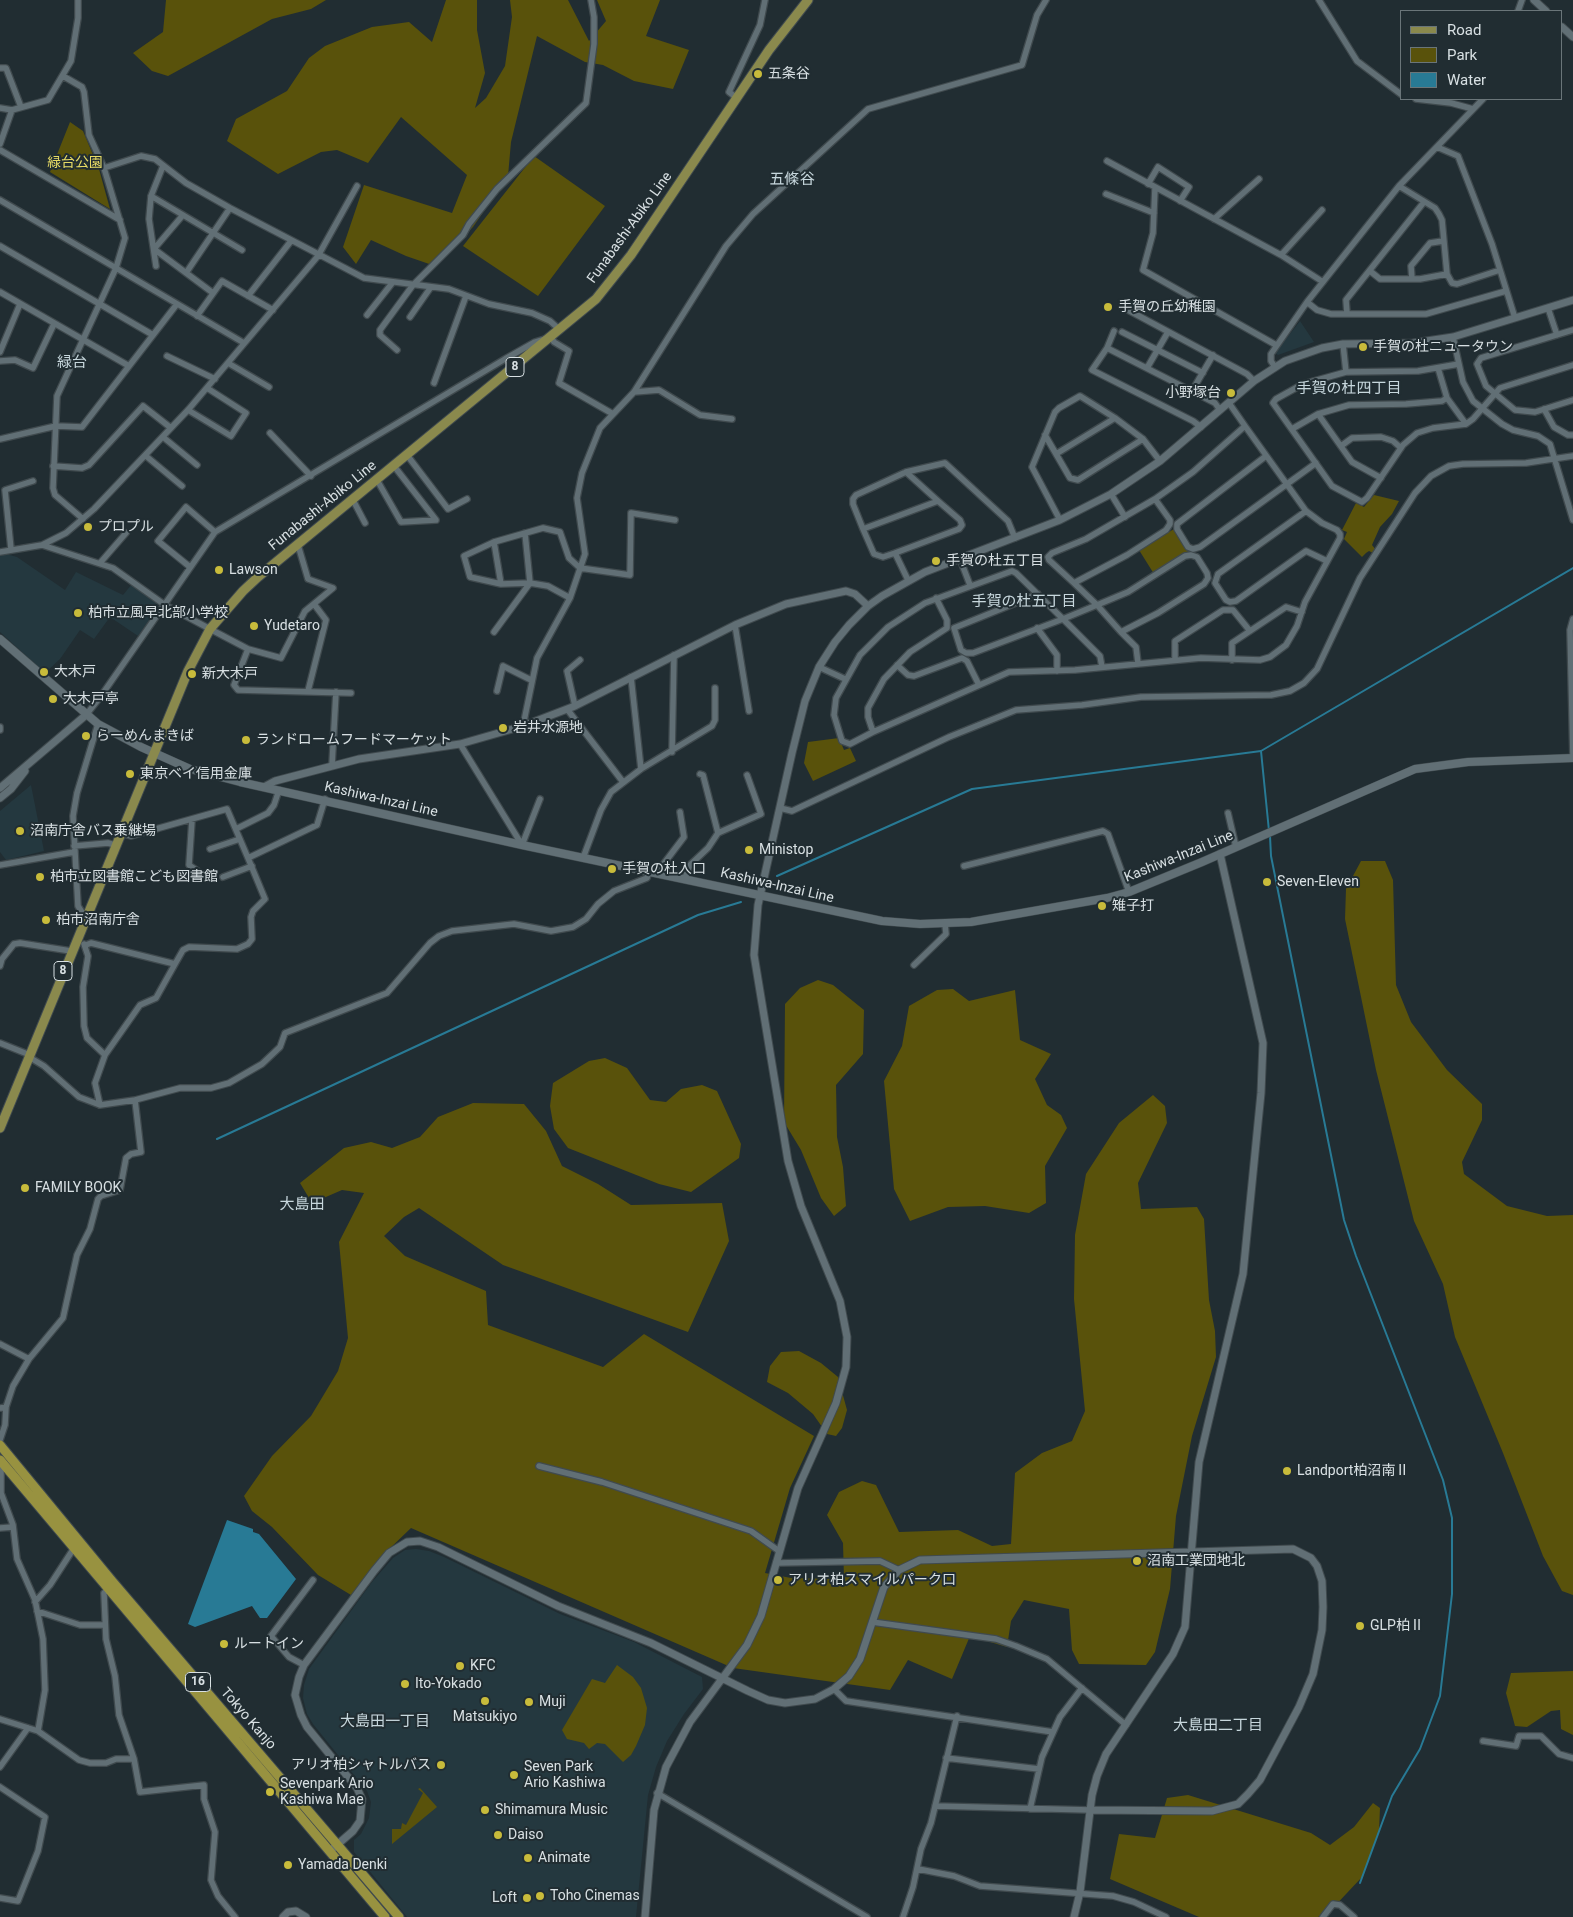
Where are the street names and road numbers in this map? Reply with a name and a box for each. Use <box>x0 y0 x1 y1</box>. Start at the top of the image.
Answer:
street label: Funabashi-Abiko Line <box>584 169 676 287</box>
road number: 8 <box>506 358 524 377</box>
street label: Funabashi-Abiko Line <box>266 457 380 555</box>
street label: Kashiwa-Inzai Line <box>323 779 439 821</box>
street label: Kashiwa-Inzai Line <box>1122 828 1236 886</box>
street label: Kashiwa-Inzai Line <box>719 865 835 907</box>
road number: 8 <box>54 961 72 980</box>
road number: 16 <box>186 1672 210 1691</box>
street label: Tokyo Kanjo <box>217 1685 279 1753</box>

